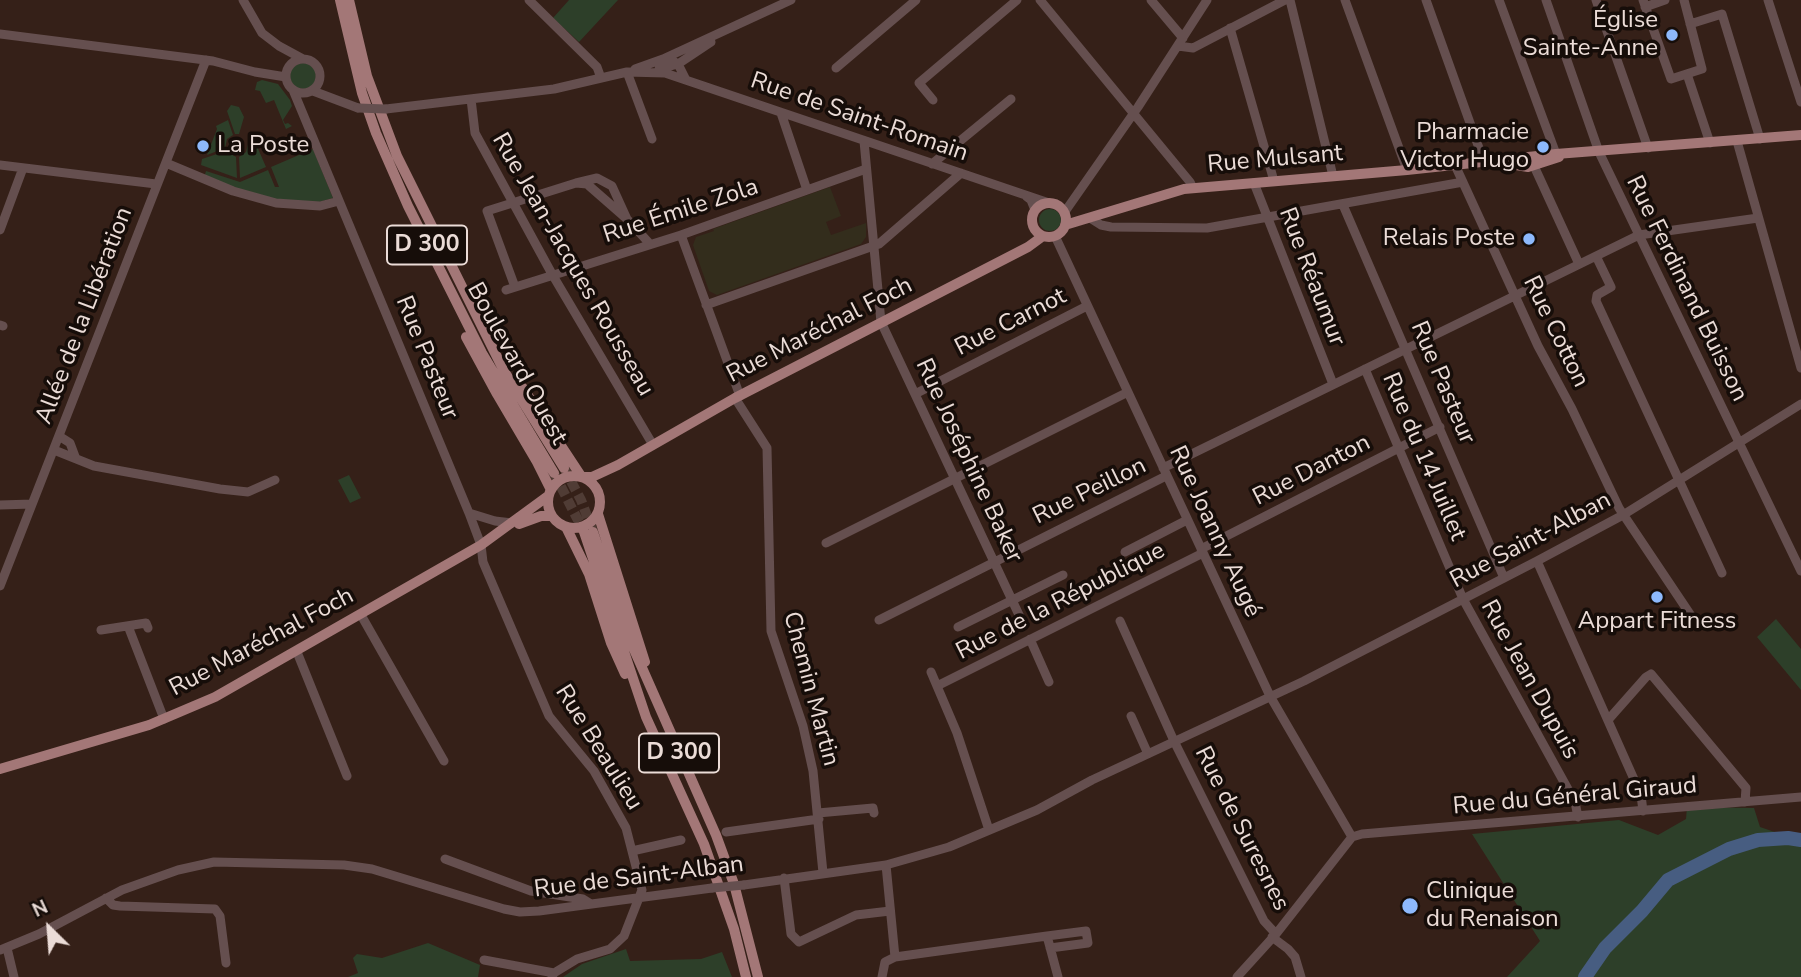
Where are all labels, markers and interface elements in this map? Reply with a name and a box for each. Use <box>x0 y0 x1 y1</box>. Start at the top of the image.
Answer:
place label: Église Sainte-Anne <box>1523 7 1658 63</box>
marker: Église Sainte-Anne <box>1664 27 1680 43</box>
street label: Rue de Saint-Romain <box>747 67 971 169</box>
place label: Pharmacie Victor Hugo <box>1400 119 1529 175</box>
street label: Rue Jean-Jacques Rousseau <box>485 128 659 402</box>
place label: La Poste <box>217 132 309 160</box>
marker: La Poste <box>195 138 211 154</box>
marker: Pharmacie Victor Hugo <box>1535 139 1551 155</box>
street label: Rue Mulsant <box>1206 140 1344 180</box>
street label: Rue Ferdinand Buisson <box>1619 172 1753 406</box>
street label: Rue Émile Zola <box>600 173 762 251</box>
street label: Allée de la Libération <box>30 204 140 428</box>
street label: Rue Réaumur <box>1271 204 1351 350</box>
place label: Relais Poste <box>1383 225 1515 253</box>
road number: D 300 <box>387 226 467 264</box>
marker: Relais Poste <box>1521 231 1537 247</box>
street label: Rue Maréchal Foch <box>722 272 918 390</box>
street label: Rue Cotton <box>1516 272 1594 392</box>
street label: Boulevard Ouest <box>460 278 572 450</box>
street label: Rue Carnot <box>951 283 1071 363</box>
street label: Rue Pasteur <box>388 292 464 424</box>
street label: Rue Pasteur <box>1403 317 1481 449</box>
street label: Rue Joséphine Baker <box>908 354 1028 568</box>
street label: Rue du 14 Juillet <box>1375 369 1471 545</box>
street label: Rue Danton <box>1248 429 1376 513</box>
street label: Rue Joanny Augé <box>1162 442 1266 622</box>
street label: Rue Peillon <box>1029 452 1151 532</box>
street label: Rue Saint-Alban <box>1446 487 1616 595</box>
street label: Rue de la République <box>952 537 1170 667</box>
street label: Rue Maréchal Foch <box>165 582 359 704</box>
marker: Appart Fitness <box>1649 589 1665 605</box>
street label: Rue Jean Dupuis <box>1473 595 1585 765</box>
place label: Appart Fitness <box>1578 608 1736 636</box>
street label: Chemin Martin <box>776 609 844 769</box>
street label: Rue Beaulieu <box>548 680 648 816</box>
road number: D 300 <box>639 734 719 772</box>
street label: Rue de Suresnes <box>1187 742 1295 916</box>
street label: Rue du Général Giraud <box>1452 772 1698 822</box>
street label: Rue de Saint-Alban <box>533 851 745 905</box>
place label: Clinique du Renaison <box>1426 878 1559 934</box>
north arrow <box>14 893 84 963</box>
text: N <box>28 894 52 924</box>
marker: Clinique du Renaison <box>1400 896 1420 916</box>

